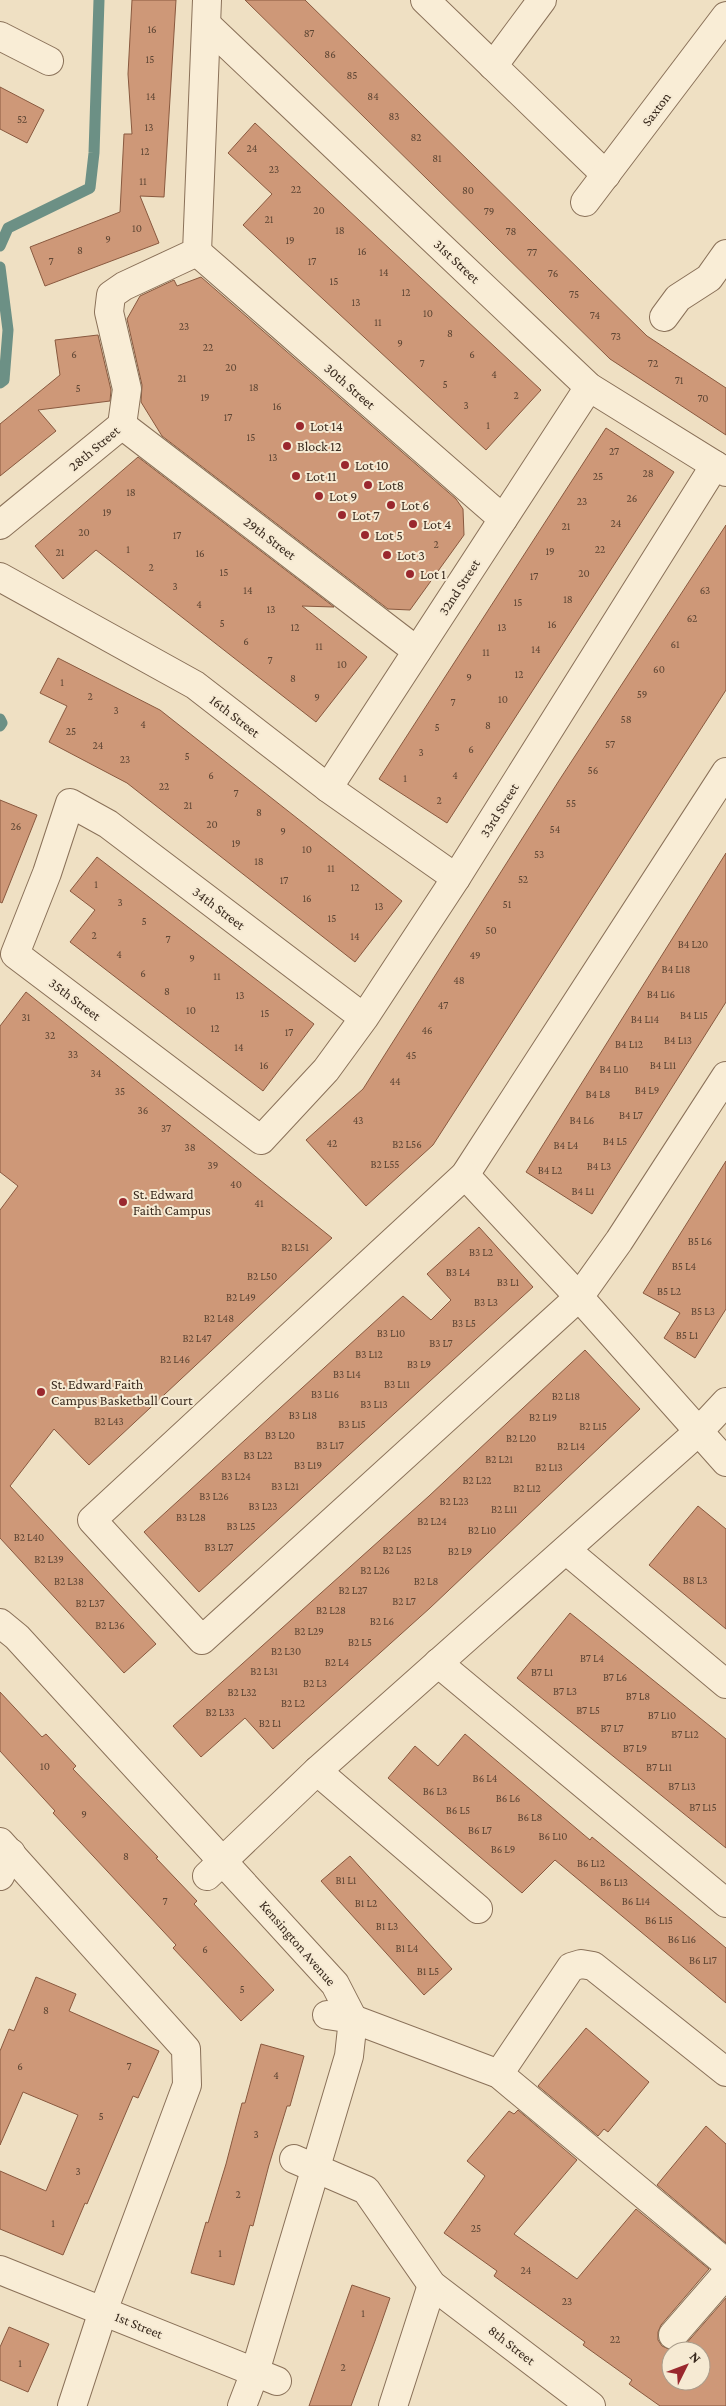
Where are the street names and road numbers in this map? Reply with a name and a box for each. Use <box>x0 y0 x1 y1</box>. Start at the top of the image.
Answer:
street label: Saxton <box>638 88 674 129</box>
street label: 31st Street <box>431 236 484 286</box>
street label: 30th Street <box>321 360 379 413</box>
street label: 28th Street <box>65 422 123 474</box>
street label: 29th Street <box>241 513 300 563</box>
street label: 32nd Street <box>435 556 483 618</box>
street label: 16th Street <box>207 691 264 741</box>
street label: 33rd Street <box>476 780 522 840</box>
street label: 34th Street <box>190 883 249 933</box>
street label: 35th Street <box>46 974 104 1024</box>
street label: Kensington Avenue <box>257 1897 339 1989</box>
street label: 1st Street <box>113 2308 166 2342</box>
street label: 8th Street <box>485 2322 539 2368</box>

